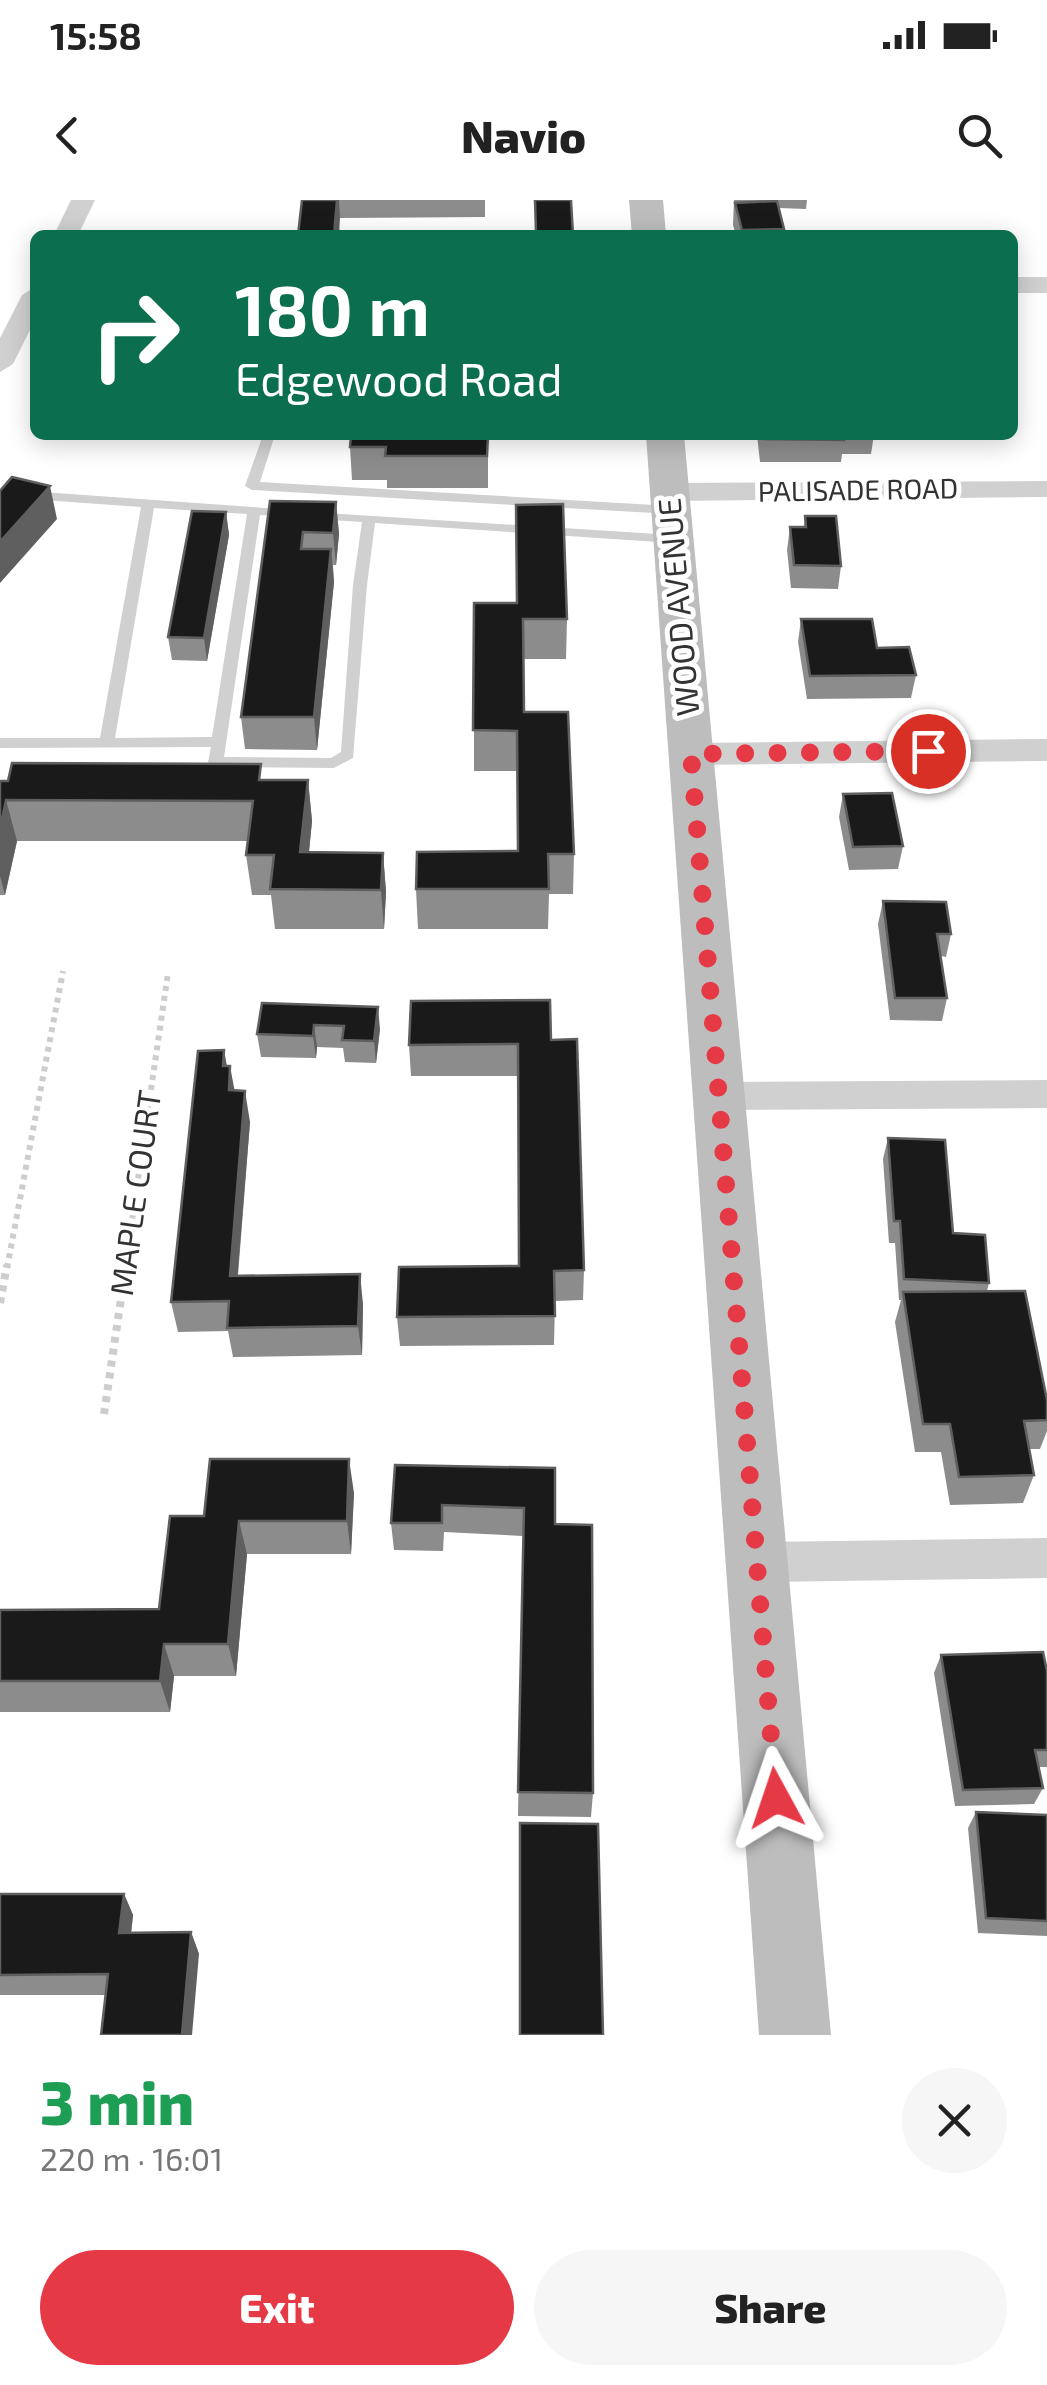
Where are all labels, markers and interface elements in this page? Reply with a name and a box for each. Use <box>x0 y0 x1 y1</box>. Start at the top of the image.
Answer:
text: 15:58 <box>50 12 142 58</box>
icon: back <box>40 108 95 163</box>
text: Navio <box>461 108 586 162</box>
icon: search <box>952 108 1007 163</box>
text: 180 m <box>235 266 430 350</box>
icon: right <box>70 270 200 400</box>
text: Edgewood Road <box>235 351 563 405</box>
street label: PALISADE ROAD <box>758 470 958 508</box>
street label: WOOD AVENUE <box>649 497 705 718</box>
pin <box>886 709 971 794</box>
icon: arrive <box>901 724 956 779</box>
street label: MAPLE COURT <box>101 1088 167 1298</box>
position arrow <box>724 1746 828 1850</box>
text: 3 min <box>40 2065 194 2137</box>
button: close <box>902 2068 1007 2173</box>
text: 220 m · 16:01 <box>40 2139 223 2177</box>
button: Exit <box>40 2250 514 2365</box>
button: Share <box>534 2250 1007 2365</box>

